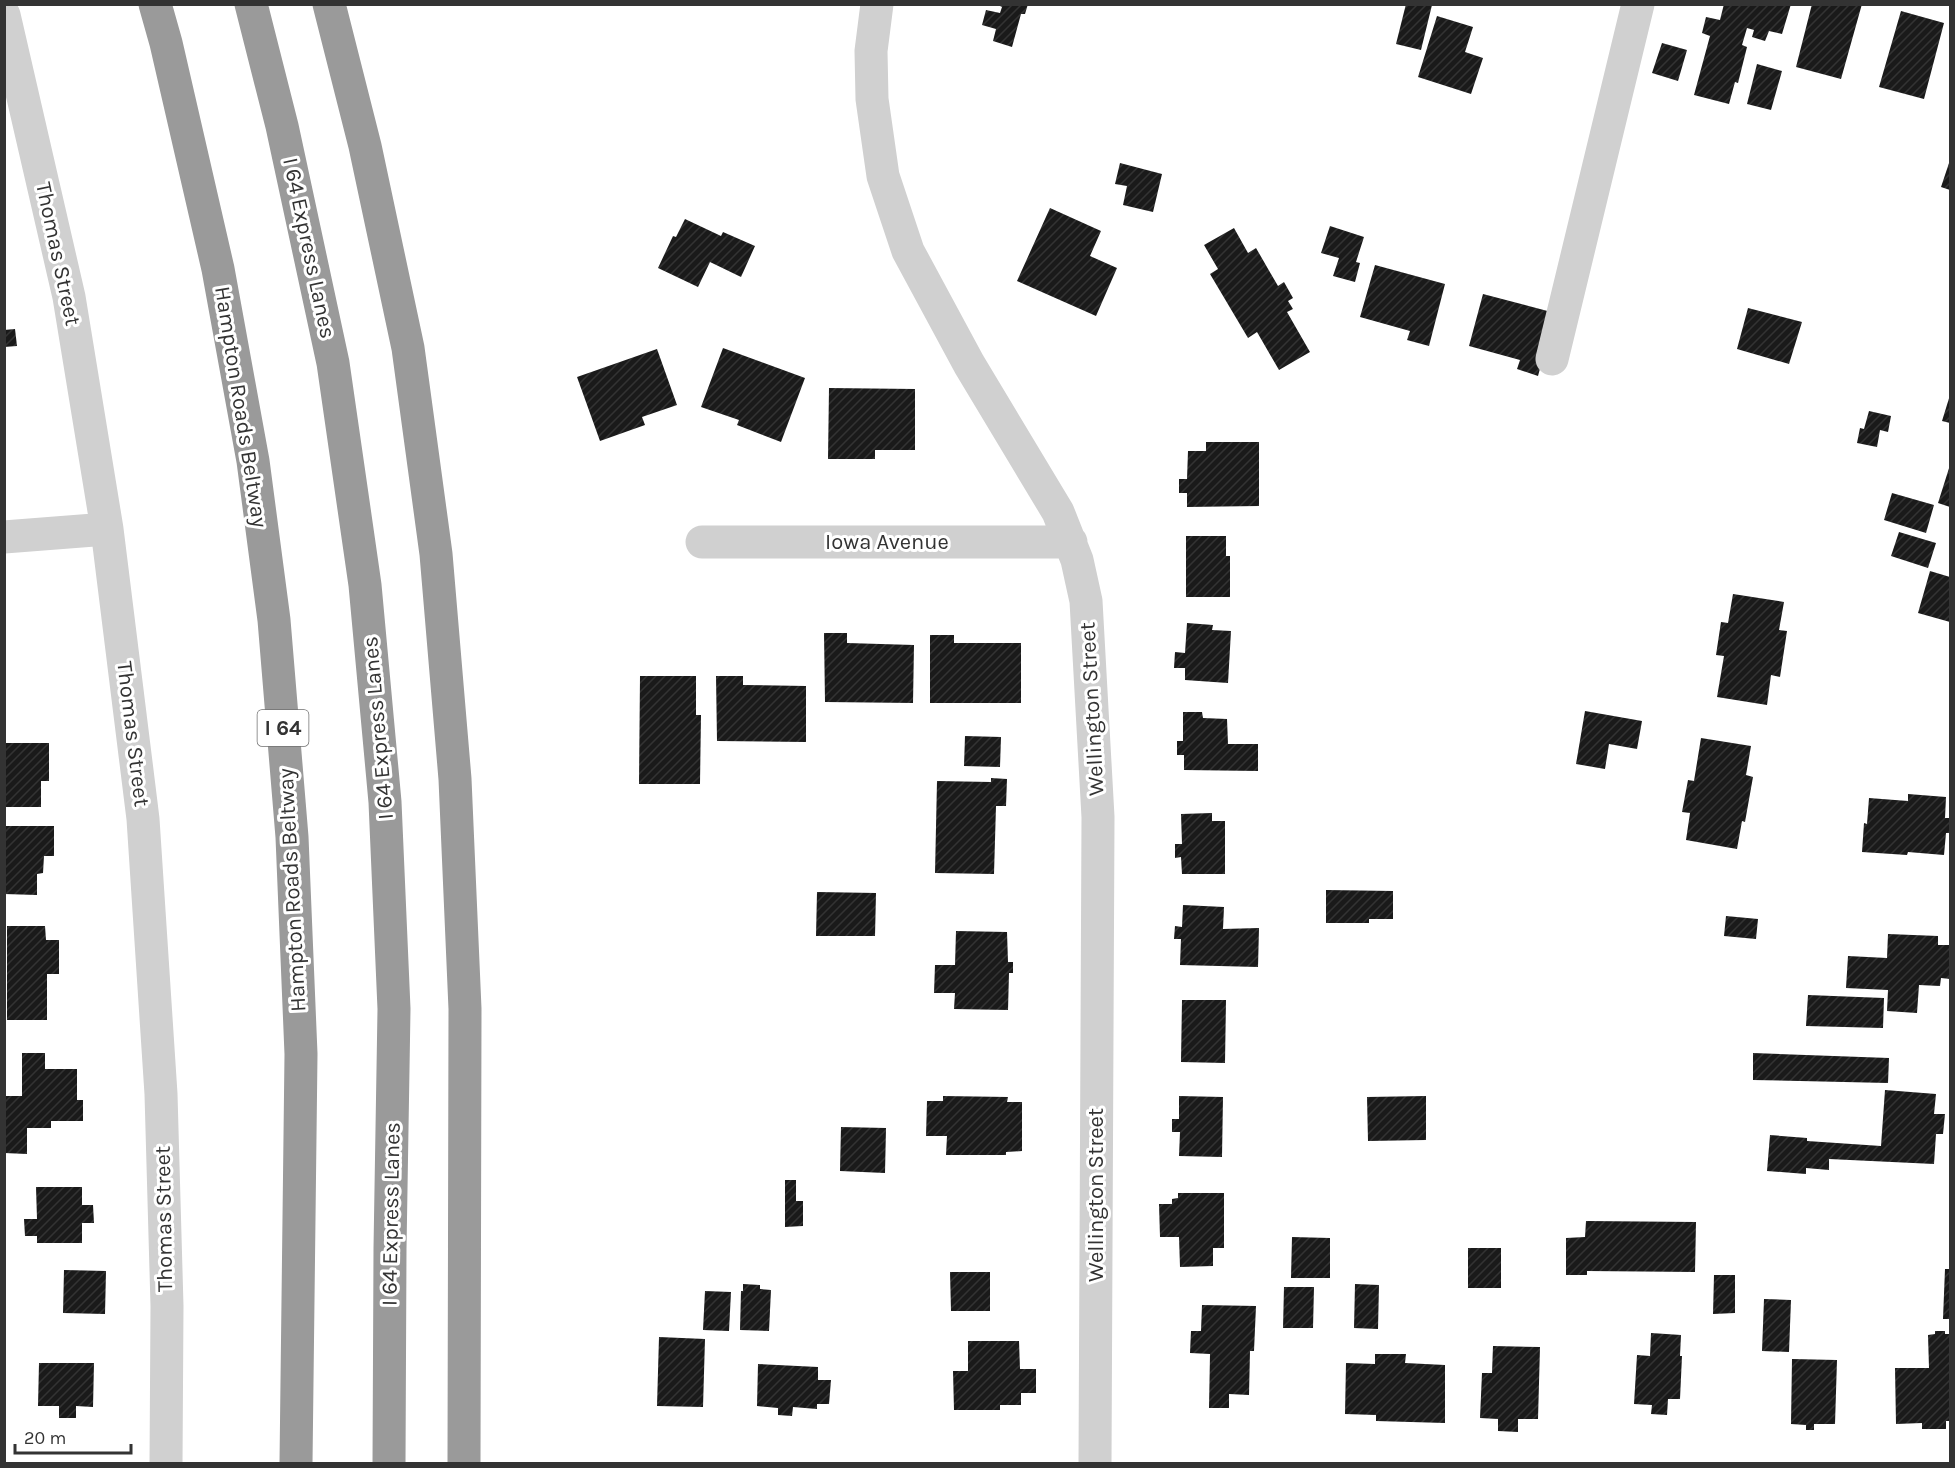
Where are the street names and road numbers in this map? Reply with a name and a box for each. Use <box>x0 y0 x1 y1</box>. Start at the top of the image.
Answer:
street label: I 64 Express Lanes <box>277 155 341 341</box>
street label: Thomas Street <box>30 180 86 328</box>
street label: Hampton Roads Beltway <box>209 284 273 530</box>
street label: Iowa Avenue <box>825 529 949 555</box>
street label: Wellington Street <box>1074 621 1110 797</box>
street label: I 64 Express Lanes <box>357 635 399 821</box>
street label: Thomas Street <box>111 660 155 808</box>
road number: I 64 <box>258 710 308 746</box>
street label: Hampton Roads Beltway <box>273 767 311 1013</box>
street label: Wellington Street <box>1083 1108 1109 1282</box>
street label: I 64 Express Lanes <box>376 1122 406 1306</box>
street label: Thomas Street <box>150 1146 178 1292</box>

